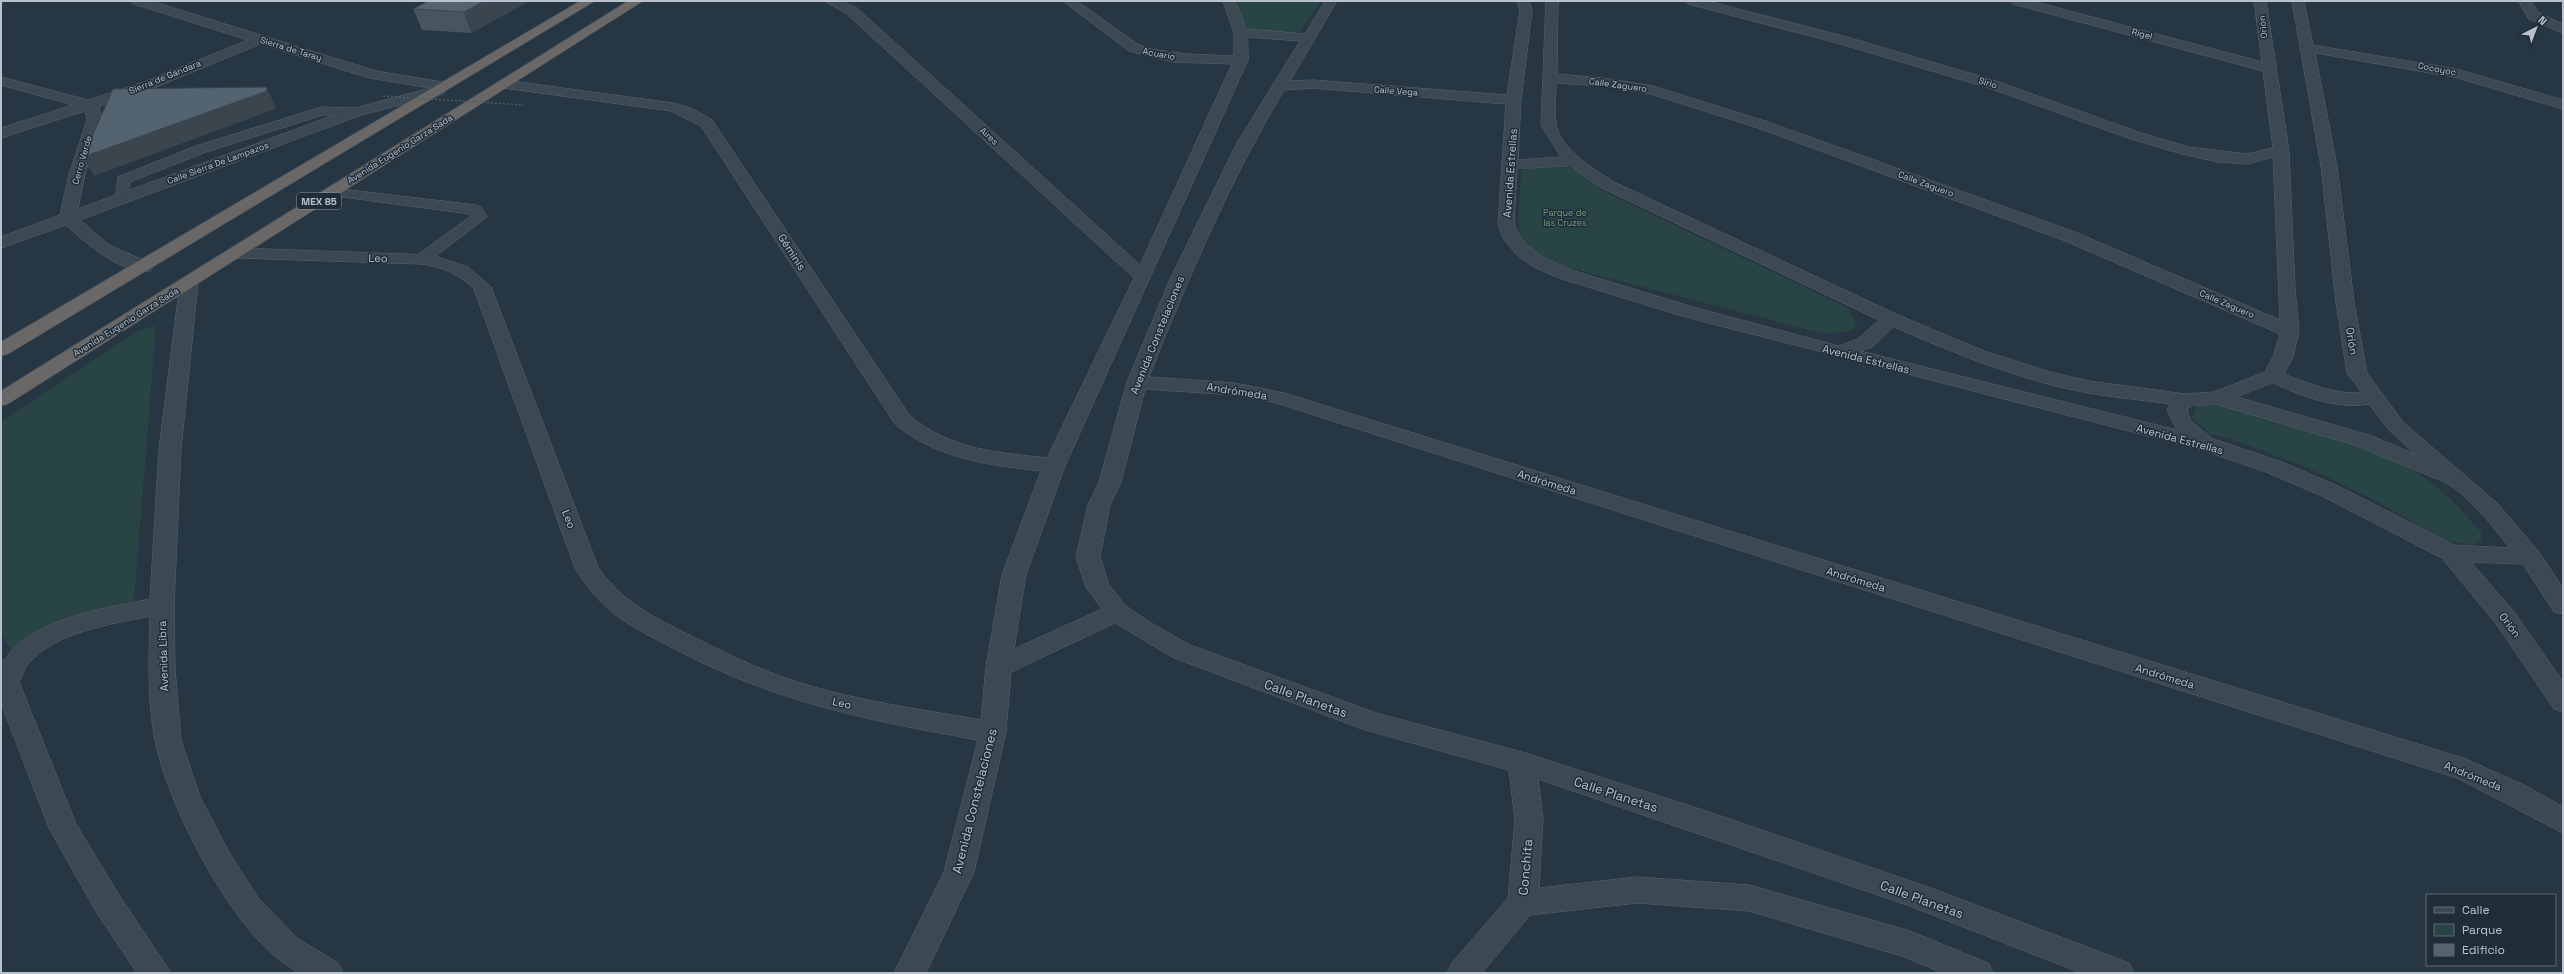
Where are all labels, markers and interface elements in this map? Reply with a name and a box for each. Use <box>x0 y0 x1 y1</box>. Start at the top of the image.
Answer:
north arrow <box>2516 8 2556 48</box>
text: N <box>2535 13 2550 28</box>
street label: Orión <box>2256 15 2270 39</box>
street label: Rigel <box>2130 25 2154 43</box>
street label: Sierra de Taray <box>259 34 323 64</box>
street label: Acuario <box>1142 45 1177 63</box>
street label: Sierra de Gándara <box>127 57 203 97</box>
street label: Cocoyoc <box>2417 59 2457 79</box>
street label: Sirio <box>1977 74 1999 92</box>
street label: Calle Zaguero <box>1588 75 1648 95</box>
street label: Calle Vega <box>1373 83 1419 99</box>
street label: Avenida Eugenio Garza Sada <box>345 112 455 186</box>
street label: Aires <box>977 124 1001 148</box>
street label: Avenida Estrellas <box>1500 128 1520 218</box>
street label: Cerro Verde <box>69 134 95 186</box>
street label: Calle Sierra De Lampazos <box>165 139 271 187</box>
street label: Calle Zaguero <box>1896 168 1956 200</box>
road number: MEX 85 <box>297 193 341 209</box>
park label: Parque de las Cruzes <box>1543 207 1587 229</box>
street label: Géminis <box>775 231 809 273</box>
street label: Leo <box>368 251 388 265</box>
street label: Avenida Constelaciones <box>1127 274 1187 396</box>
street label: Avenida Eugenio Garza Sada <box>71 285 181 359</box>
street label: Calle Zaguero <box>2198 287 2257 321</box>
street label: Orión <box>2343 326 2361 356</box>
street label: Avenida Estrellas <box>1821 341 1911 377</box>
street label: Andrómeda <box>1206 379 1269 403</box>
street label: Avenida Estrellas <box>2135 421 2225 457</box>
street label: Andrómeda <box>1516 466 1579 498</box>
street label: Leo <box>559 507 579 531</box>
street label: Andrómeda <box>1825 563 1888 595</box>
street label: Orión <box>2496 610 2524 640</box>
street label: Avenida Libra <box>155 620 171 692</box>
street label: Andrómeda <box>2134 660 2197 692</box>
street label: Calle Planetas <box>1262 676 1350 721</box>
street label: Leo <box>831 694 853 712</box>
street label: Avenida Constelaciones <box>948 727 1001 876</box>
street label: Andrómeda <box>2442 758 2504 794</box>
street label: Calle Planetas <box>1572 773 1660 816</box>
street label: Conchita <box>1515 838 1536 896</box>
street label: Calle Planetas <box>1878 877 1966 922</box>
legend <box>2426 894 2556 966</box>
text: Calle <box>2462 902 2490 918</box>
text: Parque <box>2462 922 2502 938</box>
text: Edificio <box>2462 942 2505 958</box>

